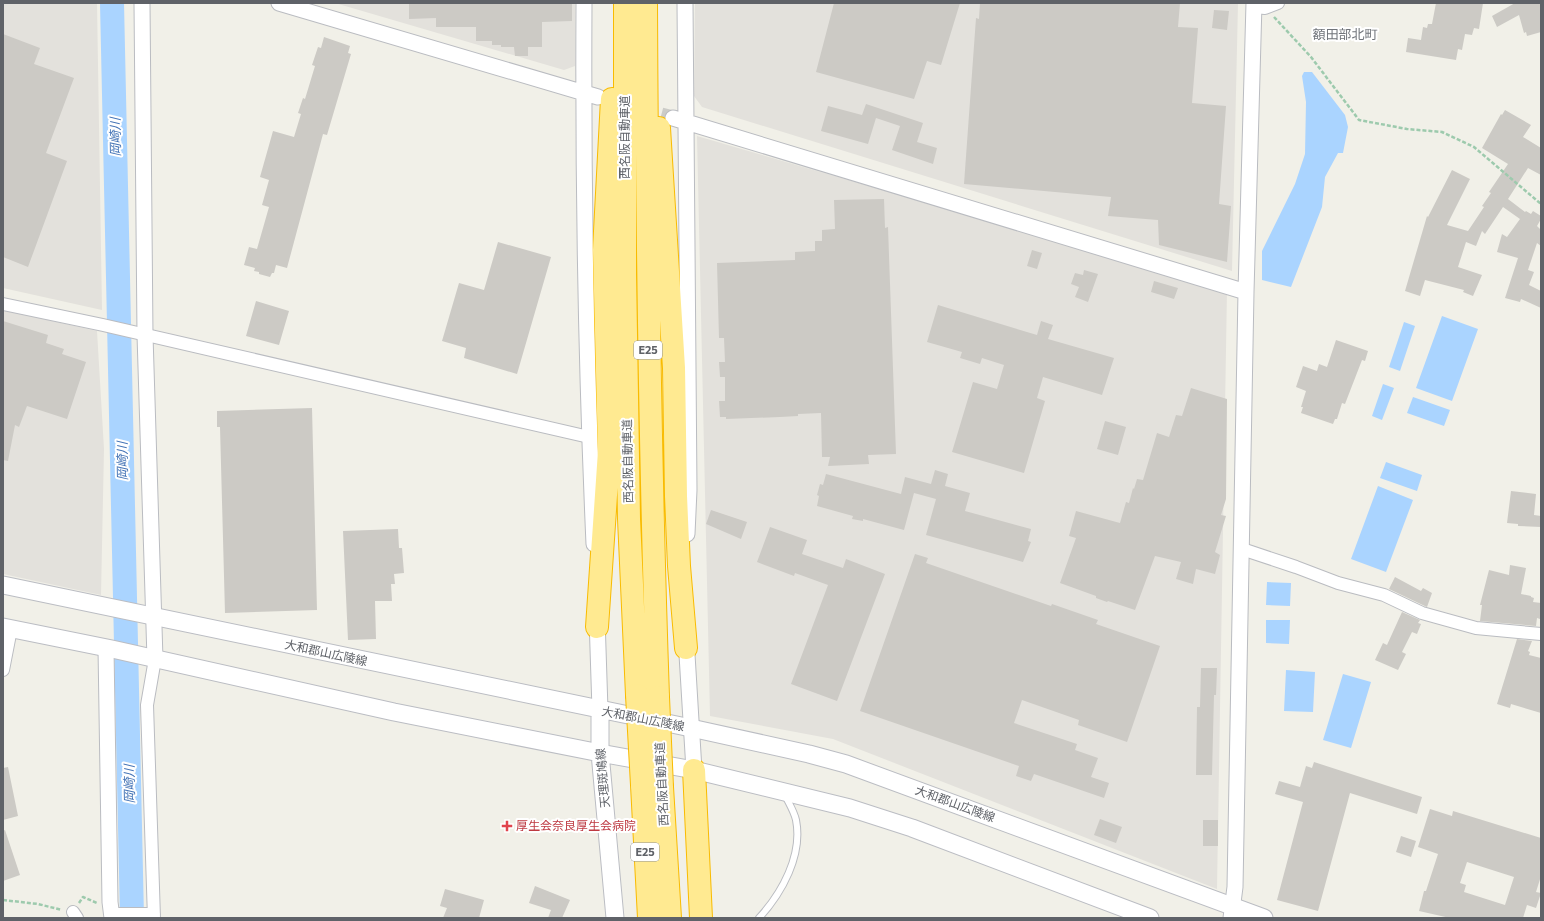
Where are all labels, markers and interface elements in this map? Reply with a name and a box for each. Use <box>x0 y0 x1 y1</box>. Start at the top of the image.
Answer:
district label: 額田部北町 <box>1312 26 1378 42</box>
street label: 西名阪自動車道 <box>617 95 631 179</box>
water label: 岡崎川 <box>107 115 123 157</box>
road number: E25 <box>634 341 662 359</box>
street label: 西名阪自動車道 <box>619 419 635 503</box>
water label: 岡崎川 <box>114 439 130 481</box>
street label: 大和郡山広陵線 <box>284 636 369 668</box>
street label: 大和郡山広陵線 <box>601 703 686 733</box>
street label: 西名阪自動車道 <box>652 742 670 826</box>
street label: 天理斑鳩線 <box>592 748 612 809</box>
water label: 岡崎川 <box>121 762 137 804</box>
street label: 大和郡山広陵線 <box>913 782 997 824</box>
place label: 厚生会奈良厚生会病院 <box>516 818 636 832</box>
marker: 厚生会奈良厚生会病院 <box>501 820 513 832</box>
road number: E25 <box>631 843 659 861</box>

